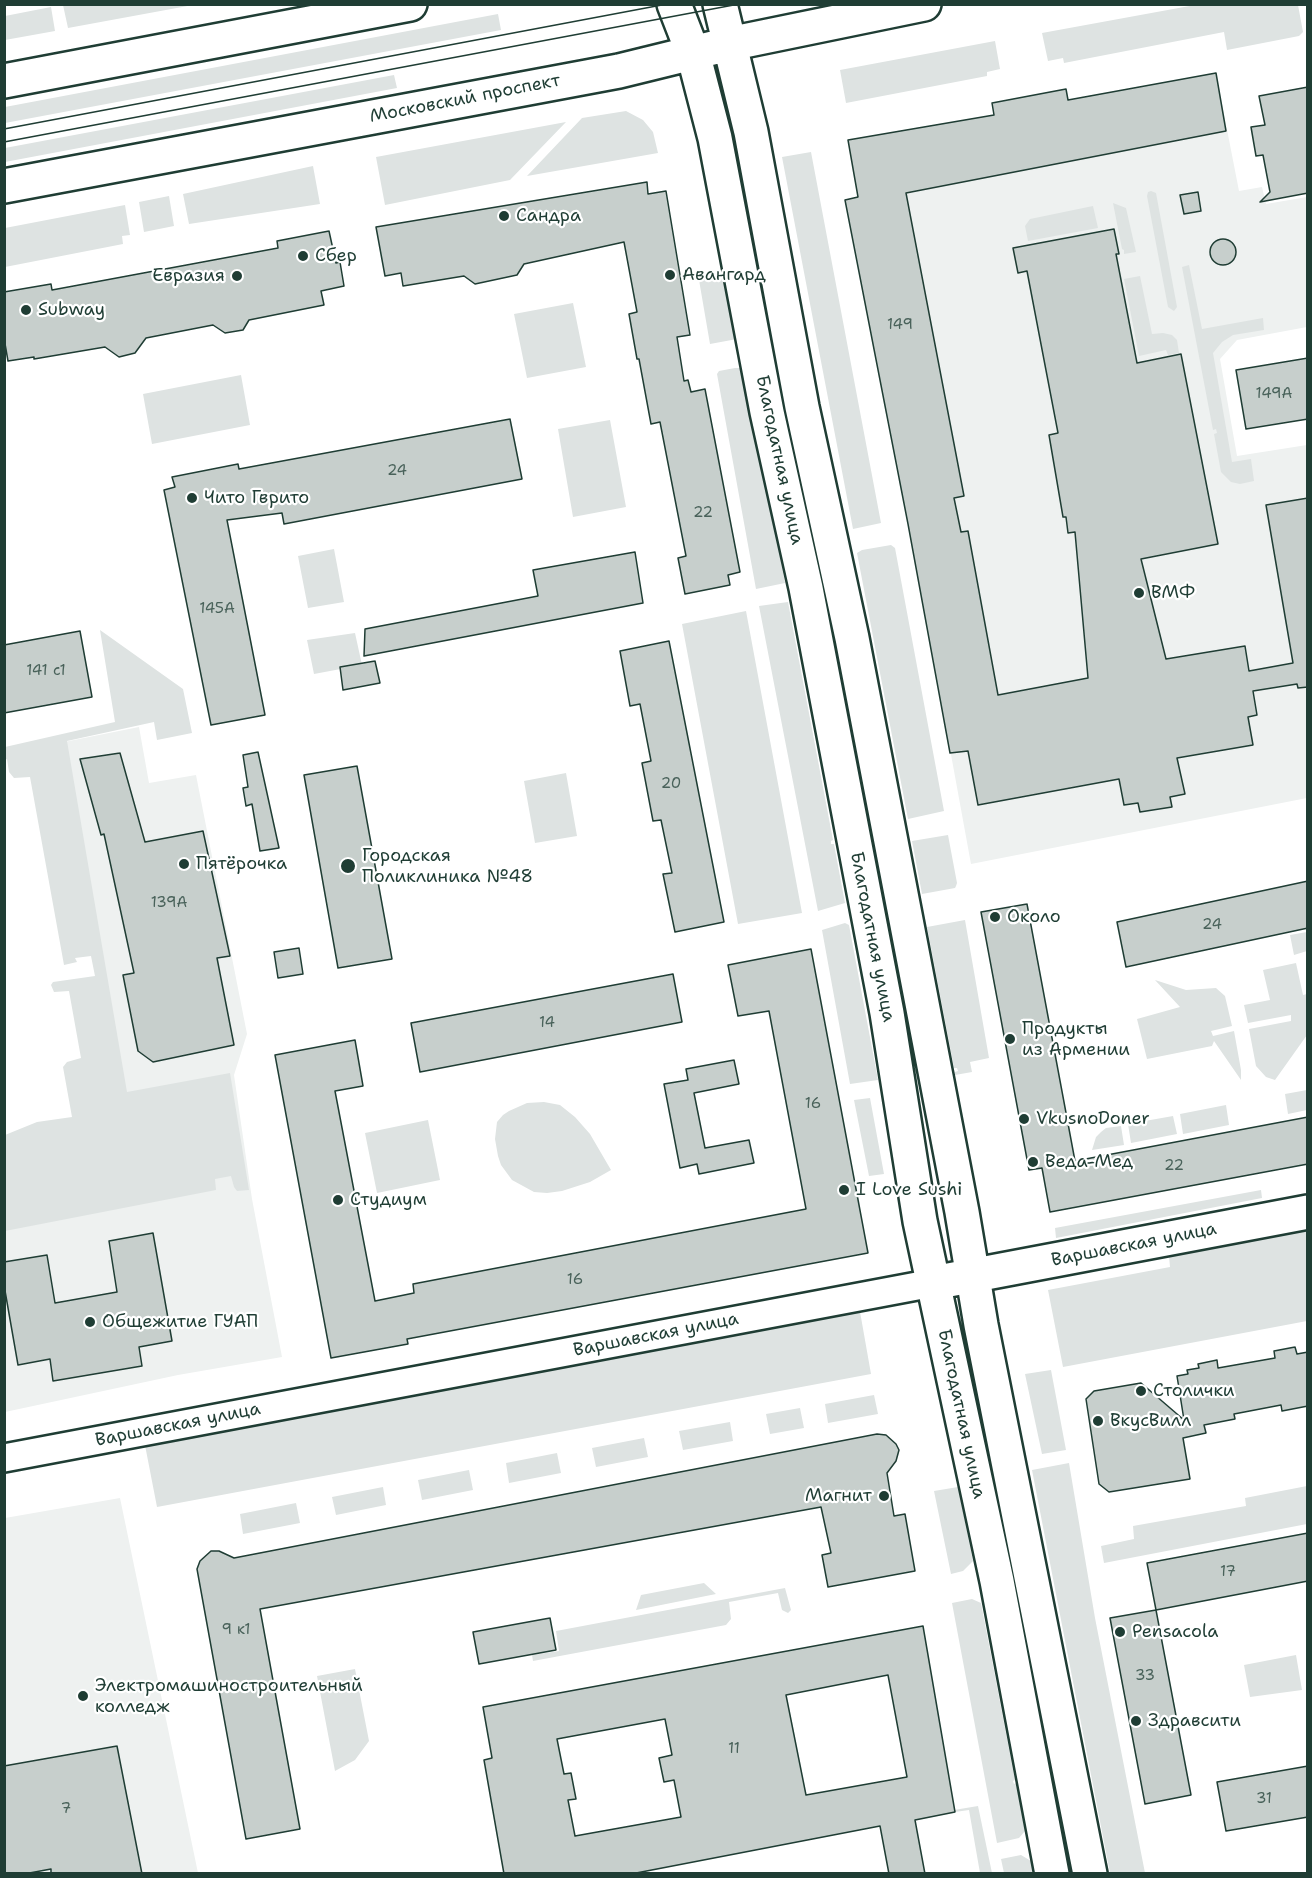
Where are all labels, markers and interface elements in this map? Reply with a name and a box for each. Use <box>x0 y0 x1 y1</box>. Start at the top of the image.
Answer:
street label: Московский проспект <box>368 70 562 128</box>
place label: Сандра <box>516 205 581 227</box>
marker: Сандра <box>497 209 511 223</box>
place label: Сбер <box>315 245 357 267</box>
marker: Сбер <box>296 249 310 263</box>
place label: Авангард <box>682 264 766 286</box>
place label: Евразия <box>152 265 225 287</box>
marker: Авангард <box>663 268 677 282</box>
marker: Евразия <box>230 269 244 283</box>
place label: Subway <box>38 299 105 321</box>
marker: Subway <box>19 303 33 317</box>
house number: 149 <box>887 316 913 334</box>
street label: Благодатная улица <box>750 373 808 547</box>
house number: 149А <box>1256 385 1292 403</box>
house number: 24 <box>387 462 407 480</box>
place label: Чито Гврито <box>204 487 309 509</box>
marker: Чито Гврито <box>185 491 199 505</box>
house number: 22 <box>693 504 713 522</box>
place label: ВМФ <box>1151 582 1195 604</box>
marker: ВМФ <box>1132 586 1146 600</box>
house number: 145А <box>199 600 235 618</box>
house number: 141 с1 <box>26 662 66 680</box>
house number: 20 <box>661 775 681 793</box>
place label: Городская Поликлиника №48 <box>362 845 533 888</box>
street label: Благодатная улица <box>845 850 899 1024</box>
place label: Пятёрочка <box>196 853 287 875</box>
marker: Пятёрочка <box>177 857 191 871</box>
marker: Городская Поликлиника №48 <box>339 857 357 875</box>
house number: 139А <box>151 894 187 912</box>
place label: Около <box>1007 906 1061 928</box>
marker: Около <box>988 910 1002 924</box>
house number: 24 <box>1202 916 1222 934</box>
house number: 14 <box>539 1014 555 1032</box>
place label: Продукты из Армении <box>1022 1018 1130 1060</box>
marker: Продукты из Армении <box>1003 1032 1017 1046</box>
house number: 16 <box>805 1095 821 1113</box>
place label: VkusnoDoner <box>1036 1108 1150 1130</box>
marker: VkusnoDoner <box>1017 1112 1031 1126</box>
place label: Веда-Мед <box>1045 1151 1133 1173</box>
marker: Веда-Мед <box>1026 1155 1040 1169</box>
house number: 22 <box>1164 1157 1184 1175</box>
place label: I Love Sushi <box>856 1179 962 1201</box>
marker: I Love Sushi <box>837 1183 851 1197</box>
place label: Студиум <box>350 1189 427 1211</box>
marker: Студиум <box>331 1193 345 1207</box>
street label: Варшавская улица <box>1050 1218 1218 1272</box>
house number: 16 <box>567 1271 583 1289</box>
street label: Варшавская улица <box>572 1308 740 1362</box>
place label: Общежитие ГУАП <box>102 1311 258 1333</box>
marker: Общежитие ГУАП <box>83 1315 97 1329</box>
street label: Благодатная улица <box>932 1327 990 1501</box>
place label: Столички <box>1153 1380 1235 1402</box>
marker: Столички <box>1134 1384 1148 1398</box>
street label: Варшавская улица <box>94 1398 262 1452</box>
place label: ВкусВилл <box>1110 1410 1191 1432</box>
marker: ВкусВилл <box>1091 1414 1105 1428</box>
place label: Магнит <box>805 1485 872 1507</box>
marker: Магнит <box>877 1489 891 1503</box>
house number: 17 <box>1220 1563 1236 1581</box>
house number: 9 к1 <box>222 1621 250 1639</box>
place label: Pensacola <box>1132 1621 1218 1643</box>
marker: Pensacola <box>1113 1625 1127 1639</box>
house number: 33 <box>1135 1667 1155 1685</box>
place label: Электромашиностроительный колледж <box>95 1675 363 1718</box>
marker: Электромашиностроительный колледж <box>76 1689 90 1703</box>
place label: Здравсити <box>1148 1710 1241 1732</box>
marker: Здравсити <box>1129 1714 1143 1728</box>
house number: 11 <box>728 1740 740 1758</box>
house number: 31 <box>1256 1790 1272 1808</box>
house number: 7 <box>61 1800 71 1818</box>

